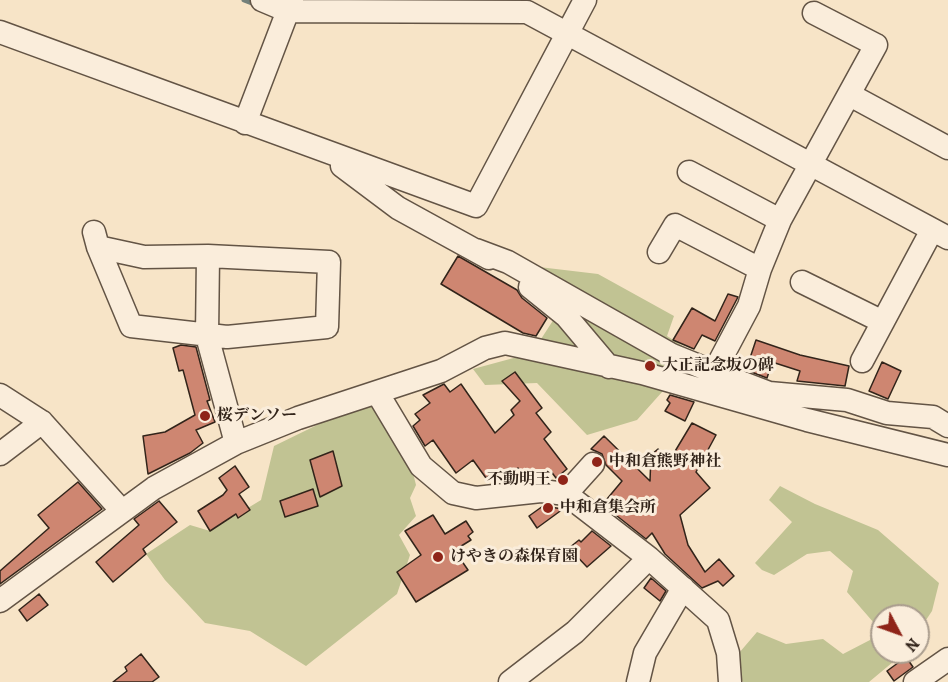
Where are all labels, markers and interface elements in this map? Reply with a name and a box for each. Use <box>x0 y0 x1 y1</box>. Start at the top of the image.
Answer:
place label: 大正記念坂の碑 <box>662 356 774 376</box>
marker: 大正記念坂の碑 <box>643 359 657 373</box>
place label: 桜デンソー <box>217 406 297 426</box>
marker: 桜デンソー <box>198 409 212 423</box>
place label: 中和倉熊野神社 <box>609 452 721 472</box>
marker: 中和倉熊野神社 <box>590 455 604 469</box>
place label: 不動明王 <box>487 470 551 490</box>
marker: 不動明王 <box>556 473 570 487</box>
place label: 中和倉集会所 <box>560 498 656 518</box>
marker: 中和倉集会所 <box>541 501 555 515</box>
place label: けやきの森保育園 <box>450 547 578 567</box>
marker: けやきの森保育園 <box>431 550 445 564</box>
north arrow <box>870 604 930 664</box>
text: N <box>900 633 924 656</box>

